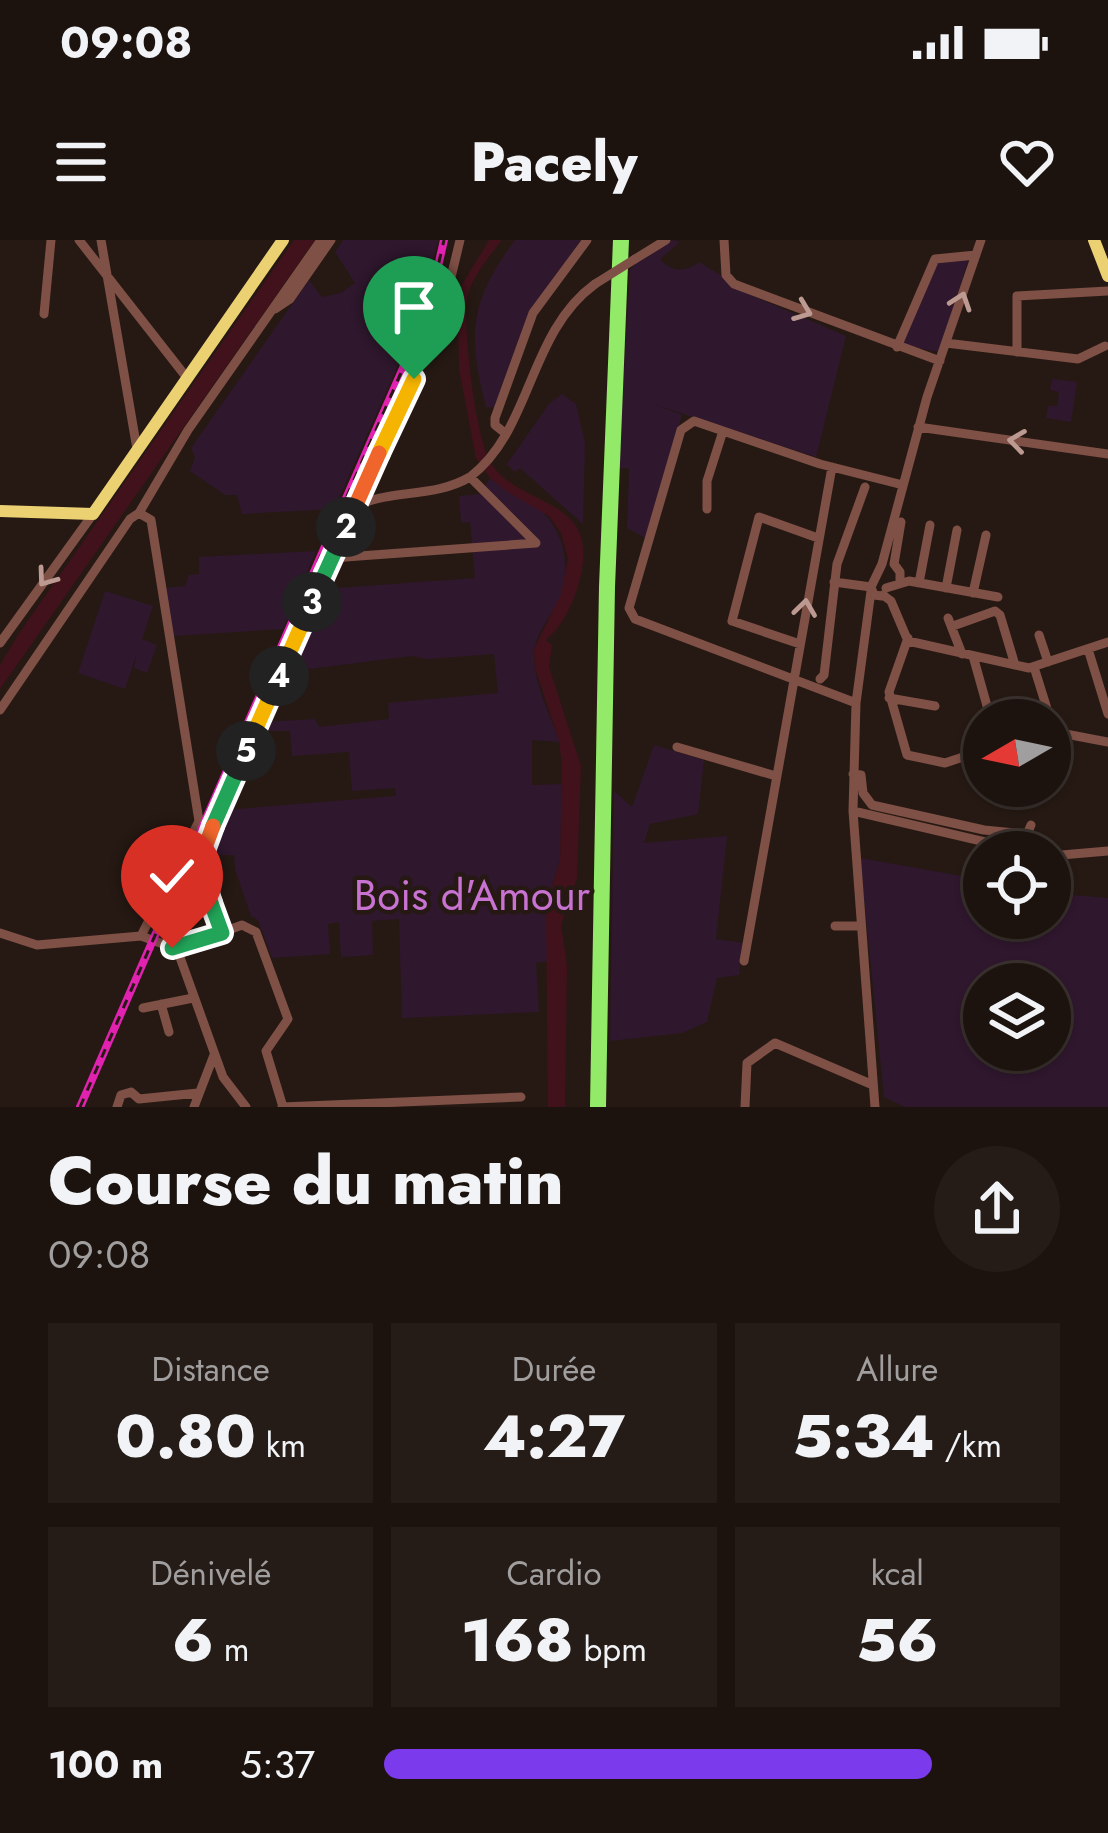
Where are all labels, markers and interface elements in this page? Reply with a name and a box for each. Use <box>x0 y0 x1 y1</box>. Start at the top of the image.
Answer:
text: 09:08 <box>60 10 192 75</box>
text: Pacely <box>471 123 637 201</box>
icon: menu <box>48 129 114 195</box>
icon: heart <box>994 129 1060 195</box>
pin <box>363 256 465 379</box>
icon: arrive <box>381 274 447 340</box>
one-way arrow <box>947 291 971 312</box>
one-way arrow <box>791 296 812 321</box>
one-way arrow <box>1007 429 1027 455</box>
pin: 2 <box>316 497 376 557</box>
text: 2 <box>335 503 357 550</box>
one-way arrow <box>39 565 61 586</box>
pin: 3 <box>282 572 342 632</box>
text: 3 <box>302 578 322 625</box>
one-way arrow <box>791 598 817 618</box>
pin: 4 <box>249 646 309 706</box>
text: 4 <box>267 652 291 699</box>
north arrow <box>963 699 1071 807</box>
map controls <box>963 699 1071 1071</box>
pin: 5 <box>216 721 276 781</box>
text: 5 <box>235 727 257 774</box>
pin <box>121 825 223 948</box>
button: locate <box>963 831 1071 939</box>
icon: check <box>139 843 205 909</box>
park label: Bois d'Amour <box>354 865 591 926</box>
button: layers <box>963 963 1071 1071</box>
text: Course du matin <box>48 1133 564 1229</box>
button: share <box>934 1146 1060 1272</box>
text: 09:08 <box>48 1226 150 1283</box>
text: Distance <box>152 1346 270 1393</box>
text: Durée <box>512 1346 596 1393</box>
text: Allure <box>856 1346 938 1393</box>
text: 0.80 <box>115 1393 256 1480</box>
text: 4:27 <box>483 1393 625 1480</box>
text: 5:34 <box>793 1393 935 1480</box>
text: km <box>256 1422 306 1469</box>
text: /km <box>935 1422 1002 1469</box>
text: Dénivelé <box>150 1550 271 1597</box>
text: Cardio <box>506 1550 602 1597</box>
text: kcal <box>871 1550 924 1597</box>
text: 6 <box>172 1597 214 1684</box>
text: 168 <box>461 1597 574 1684</box>
text: 56 <box>856 1597 938 1684</box>
text: m <box>214 1626 249 1673</box>
text: bpm <box>574 1626 647 1673</box>
text: 100 m <box>48 1736 163 1793</box>
text: 5:37 <box>240 1736 315 1793</box>

